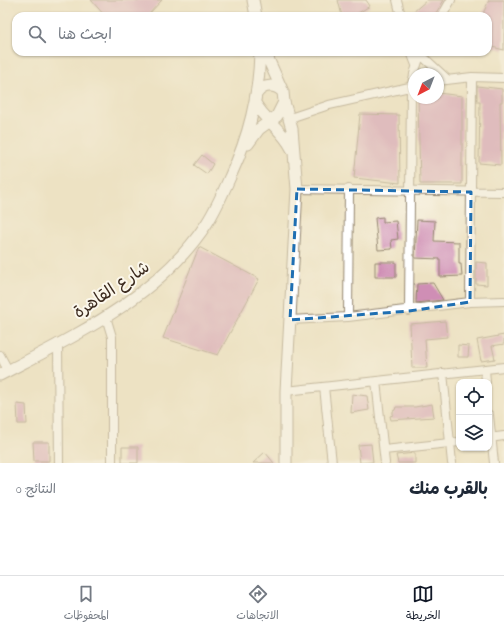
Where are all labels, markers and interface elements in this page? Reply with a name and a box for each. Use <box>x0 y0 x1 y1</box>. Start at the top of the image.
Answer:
search box <box>12 12 492 56</box>
icon: search <box>26 23 48 45</box>
text: ابحث هنا <box>58 24 112 46</box>
north arrow <box>408 68 444 104</box>
street label: شارع القاهرة <box>69 255 155 325</box>
map controls <box>456 379 492 451</box>
button: locate <box>456 379 492 415</box>
button: layers <box>456 415 492 451</box>
text: بالقرب منك <box>409 477 488 502</box>
text: النتائج: 0 <box>16 480 56 499</box>
tab: المحفوظات <box>64 583 109 625</box>
tab: الاتجاهات <box>236 583 279 625</box>
tab: الخريطة <box>406 583 440 625</box>

